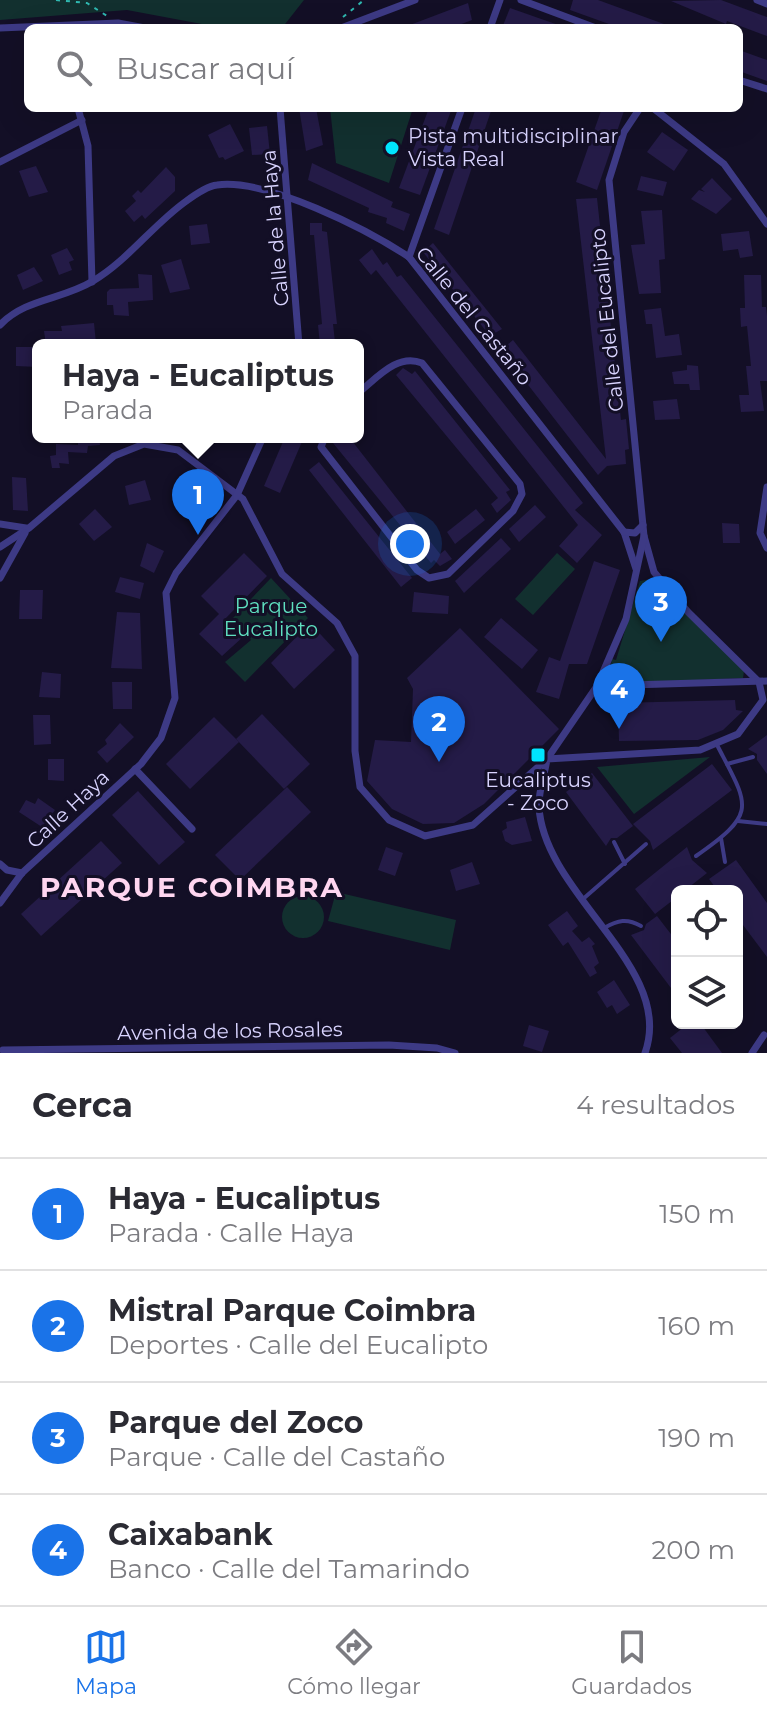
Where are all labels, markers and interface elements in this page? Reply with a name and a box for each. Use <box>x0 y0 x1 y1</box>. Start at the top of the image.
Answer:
search box <box>24 24 743 112</box>
icon: search <box>52 46 96 90</box>
text: Buscar aquí <box>116 50 294 87</box>
place label: Pista multidisciplinar Vista Real <box>408 124 618 171</box>
marker: Pista multidisciplinar Vista Real <box>383 139 401 157</box>
street label: Calle de la Haya <box>256 149 294 307</box>
street label: Calle del Eucalipto <box>585 227 629 413</box>
street label: Calle del Castaño <box>411 242 537 390</box>
popup <box>32 339 364 443</box>
text: Haya - Eucaliptus <box>62 357 334 394</box>
text: Parada <box>62 394 153 426</box>
pin: 1 <box>172 469 224 535</box>
your location <box>390 524 430 564</box>
pin: 3 <box>635 576 687 642</box>
park label: Parque Eucalipto <box>224 594 318 641</box>
pin: 4 <box>593 663 645 729</box>
pin: 2 <box>413 696 465 762</box>
marker: Eucaliptus - Zoco <box>529 746 547 764</box>
street label: Calle Haya <box>22 765 114 853</box>
place label: Eucaliptus - Zoco <box>485 768 591 815</box>
district label: PARQUE COIMBRA <box>40 870 344 904</box>
map controls <box>671 885 743 1029</box>
button: locate <box>671 885 743 957</box>
button: layers <box>671 957 743 1029</box>
street label: Avenida de los Rosales <box>117 1017 343 1045</box>
text: Cerca <box>32 1084 133 1126</box>
text: 4 resultados <box>576 1089 735 1121</box>
text: Haya - Eucaliptus <box>108 1180 380 1217</box>
text: 1 <box>53 1198 63 1230</box>
text: 150 m <box>659 1198 735 1230</box>
text: Parada · Calle Haya <box>108 1217 354 1249</box>
text: Mistral Parque Coimbra <box>108 1292 476 1329</box>
text: 2 <box>50 1310 66 1342</box>
text: 160 m <box>658 1310 735 1342</box>
text: Deportes · Calle del Eucalipto <box>108 1329 488 1361</box>
text: Parque del Zoco <box>108 1404 363 1441</box>
text: 3 <box>50 1422 66 1454</box>
text: 190 m <box>658 1422 735 1454</box>
text: Parque · Calle del Castaño <box>108 1441 445 1473</box>
text: Caixabank <box>108 1516 273 1553</box>
text: 4 <box>49 1534 67 1566</box>
text: 200 m <box>651 1534 735 1566</box>
text: Banco · Calle del Tamarindo <box>108 1553 470 1585</box>
tab: Mapa <box>75 1625 137 1700</box>
tab: Cómo llegar <box>287 1625 421 1700</box>
tab: Guardados <box>571 1625 692 1700</box>

